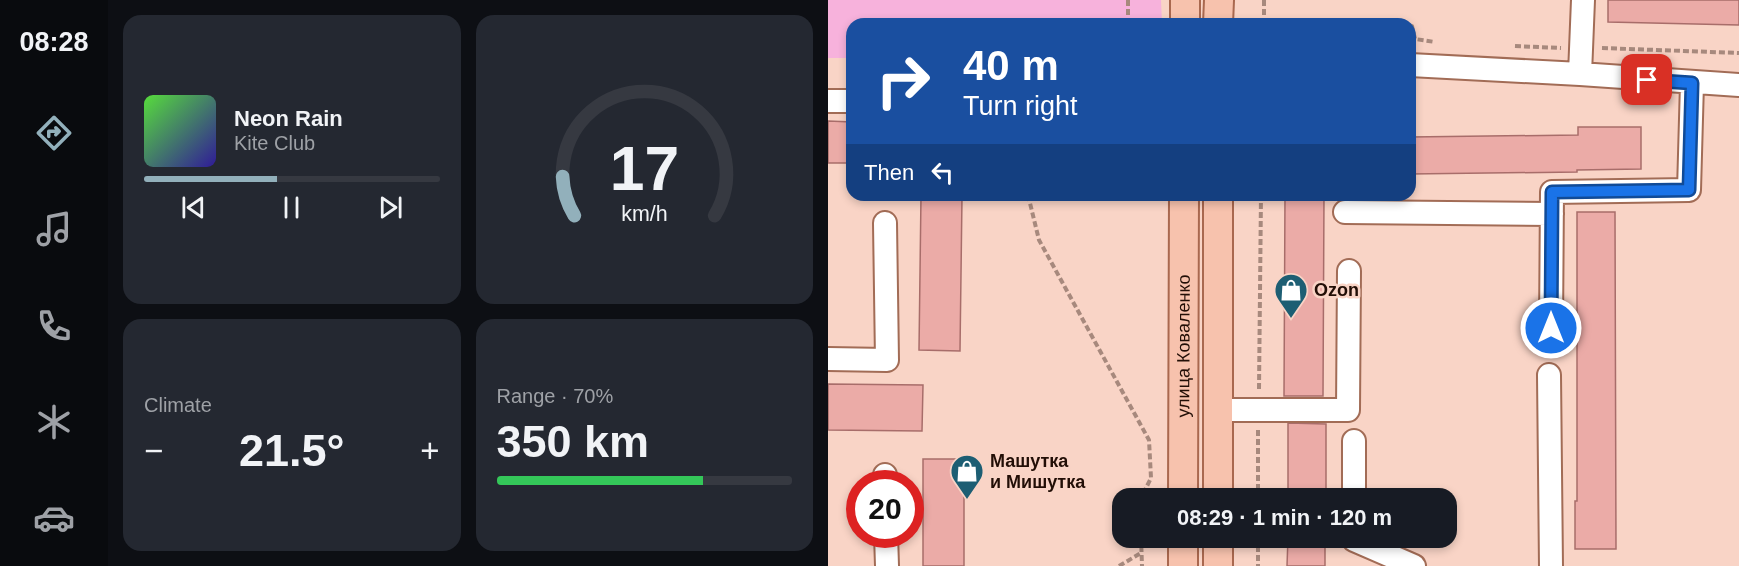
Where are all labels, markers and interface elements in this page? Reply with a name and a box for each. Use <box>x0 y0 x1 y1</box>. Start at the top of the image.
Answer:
text: 08:28 <box>19 27 89 57</box>
icon: right <box>864 42 942 120</box>
text: 40 m <box>963 42 1059 89</box>
pin <box>1621 54 1672 105</box>
icon: arrive <box>1630 63 1663 96</box>
text: Turn right <box>963 91 1078 121</box>
text: Neon Rain <box>234 106 343 131</box>
icon: directions <box>33 112 75 154</box>
text: Kite Club <box>234 132 315 154</box>
text: 17 <box>610 135 679 204</box>
icon: left <box>926 156 959 189</box>
text: Then <box>864 160 914 185</box>
icon: previous <box>177 191 210 224</box>
icon: pause <box>275 191 308 224</box>
icon: next <box>374 191 407 224</box>
text: km/h <box>621 203 667 227</box>
icon: music <box>33 208 75 250</box>
shop icon: Ozon <box>1273 272 1309 319</box>
street label: улица Коваленко <box>1173 274 1194 418</box>
place label: Ozon <box>1314 280 1359 300</box>
position arrow <box>1519 296 1583 360</box>
icon: phone <box>33 305 75 347</box>
text: Range · 70% <box>497 385 613 407</box>
text: Climate <box>144 394 212 416</box>
icon: climate <box>33 401 75 443</box>
text: 350 km <box>497 416 649 467</box>
text: 21.5° <box>239 425 345 476</box>
text: − <box>144 432 163 469</box>
text: + <box>420 432 440 469</box>
place label: Машутка и Мишутка <box>990 451 1086 492</box>
shop icon: Машутка и Мишутка <box>949 453 985 500</box>
speed limit sign: 20 <box>846 470 924 548</box>
icon: car <box>33 497 75 539</box>
text: 08:29 · 1 min · 120 m <box>1177 505 1392 530</box>

